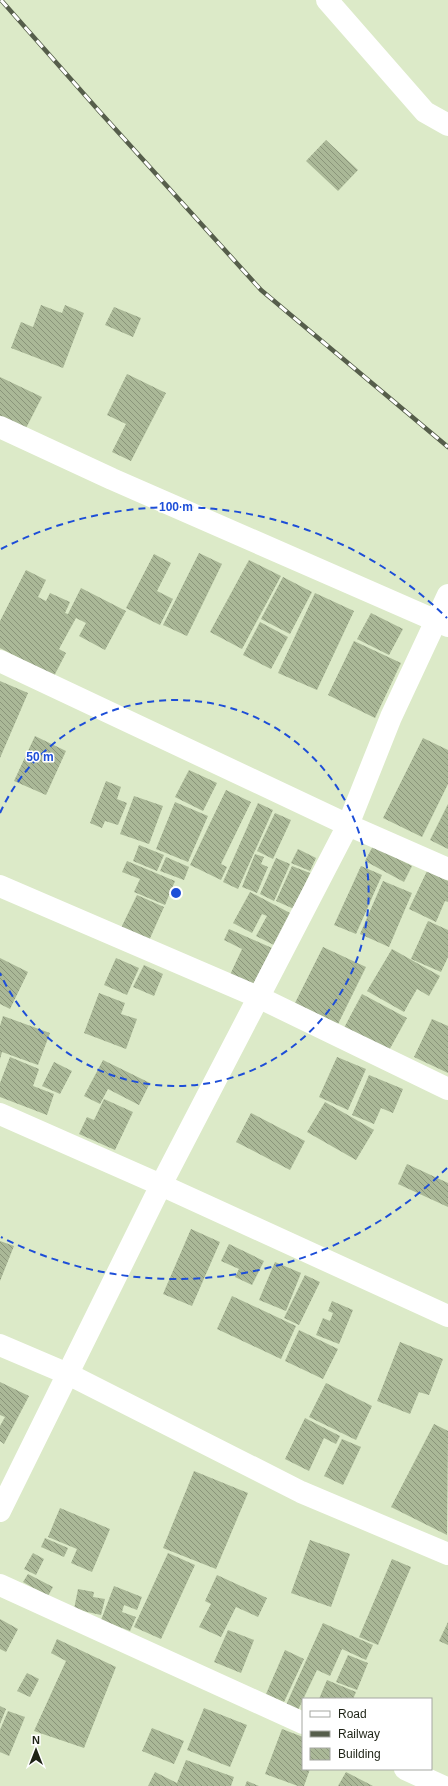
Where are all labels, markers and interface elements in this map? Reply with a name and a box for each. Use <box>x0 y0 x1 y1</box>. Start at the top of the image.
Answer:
text: 100 m <box>159 500 193 514</box>
text: 50 m <box>26 750 54 764</box>
centre of rings <box>169 886 183 900</box>
legend <box>302 1698 432 1770</box>
text: Road <box>338 1707 367 1721</box>
text: Railway <box>338 1727 380 1741</box>
north arrow <box>16 1730 56 1770</box>
text: N <box>32 1734 40 1746</box>
text: Building <box>338 1747 381 1761</box>

